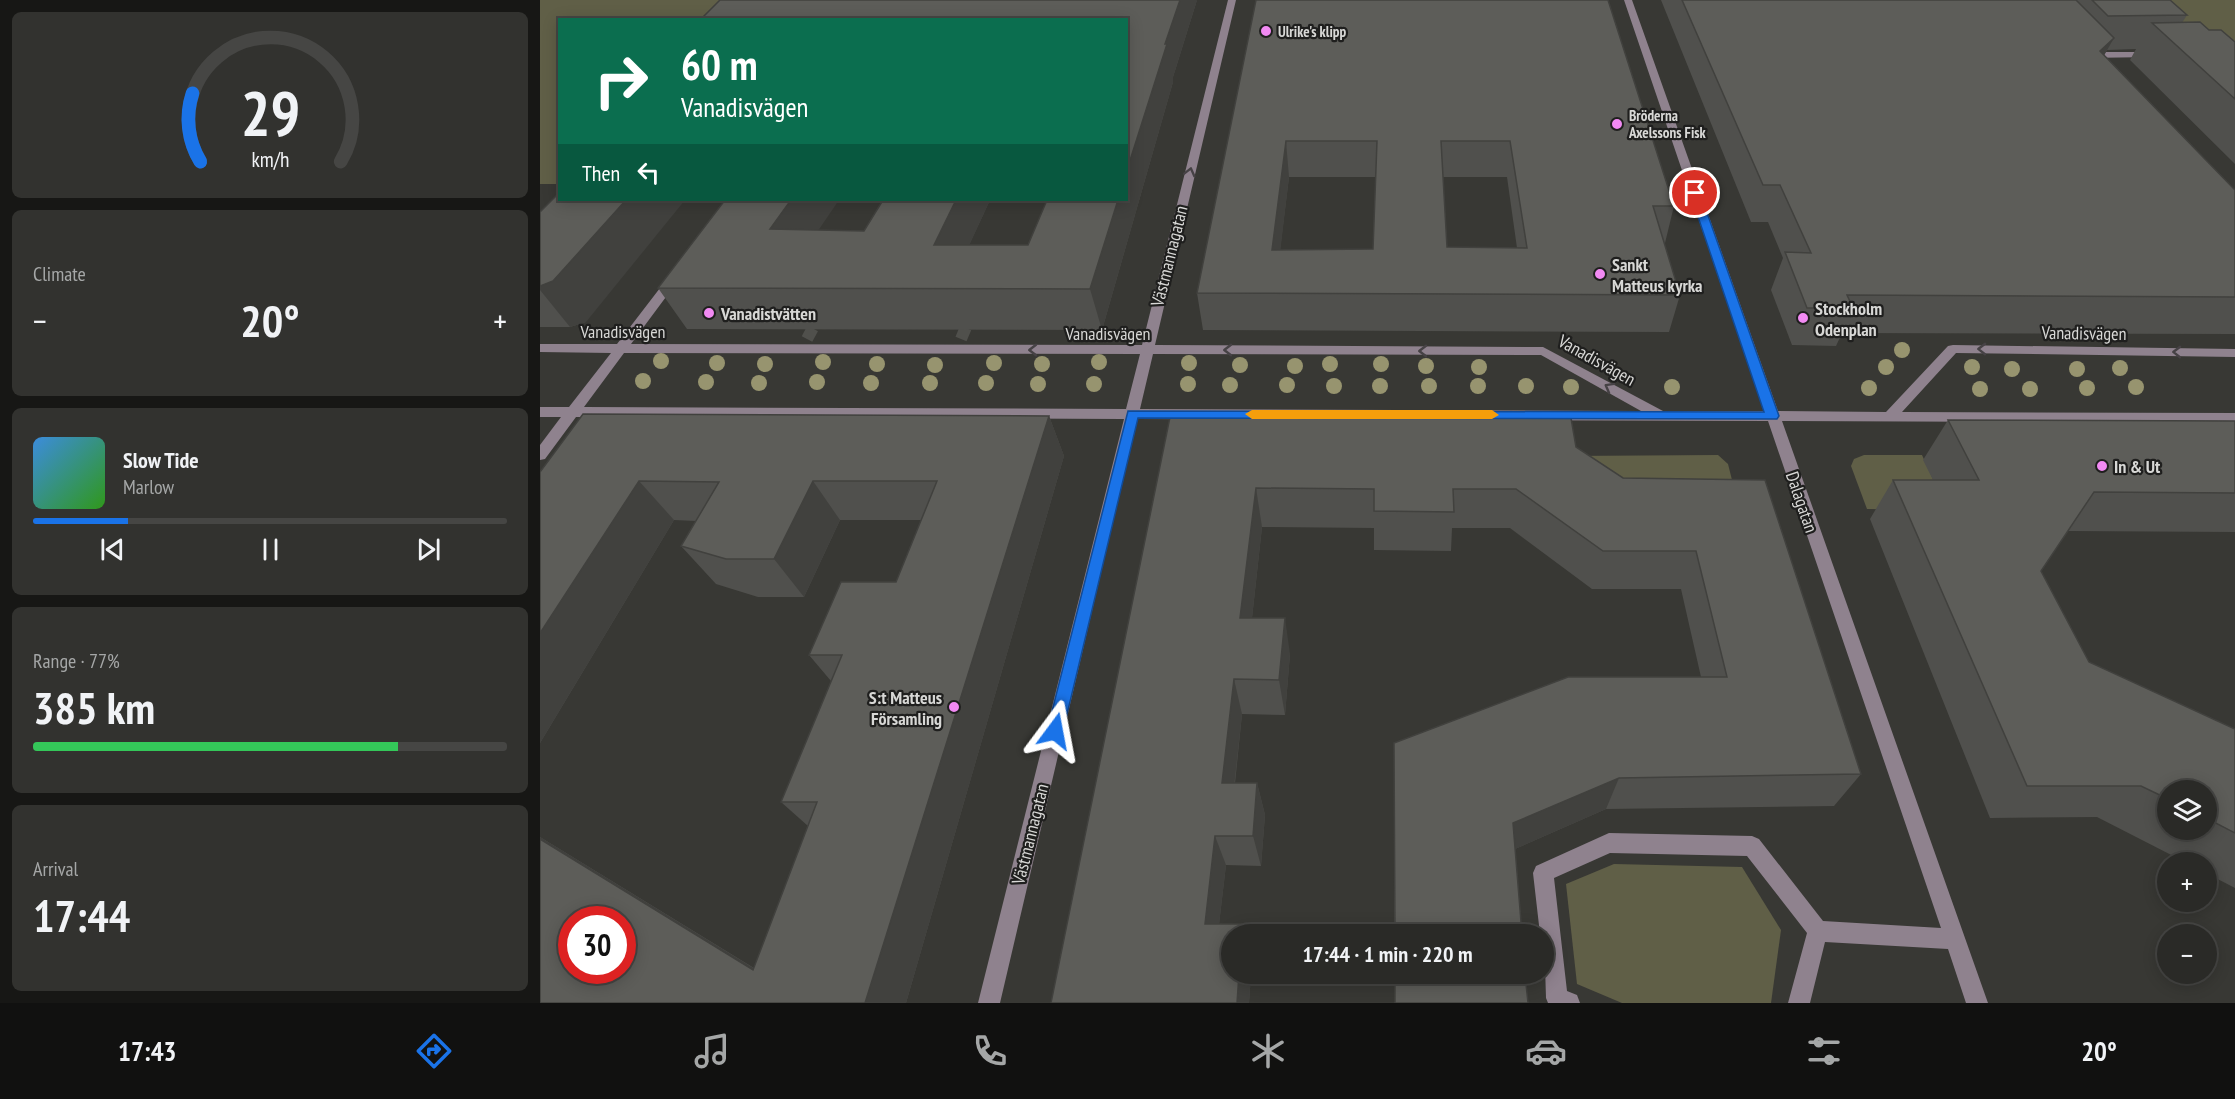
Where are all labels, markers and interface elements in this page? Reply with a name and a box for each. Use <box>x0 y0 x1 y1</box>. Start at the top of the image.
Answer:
place label: Ulrike's klipp <box>1278 22 1346 41</box>
marker: Ulrike's klipp <box>1259 24 1273 38</box>
text: 60 m <box>681 37 758 92</box>
icon: right <box>582 42 660 120</box>
text: 29 <box>240 72 300 153</box>
text: Vanadisvägen <box>681 90 808 124</box>
place label: Bröderna Axelssons Fisk <box>1628 106 1707 142</box>
marker: Bröderna Axelssons Fisk <box>1610 117 1624 131</box>
text: km/h <box>251 145 289 173</box>
icon: left <box>632 156 665 189</box>
text: Then <box>582 159 620 187</box>
one-way arrow <box>1182 167 1195 177</box>
pin <box>1669 167 1720 218</box>
icon: arrive <box>1678 176 1711 209</box>
street label: Västmannagatan <box>1145 203 1193 310</box>
place label: Sankt Matteus kyrka <box>1612 253 1703 297</box>
text: Climate <box>33 261 86 287</box>
marker: Sankt Matteus kyrka <box>1593 267 1607 281</box>
text: 20° <box>240 291 300 349</box>
place label: Stockholm Odenplan <box>1815 297 1882 341</box>
text: − <box>33 299 47 342</box>
text: + <box>493 299 507 342</box>
place label: Vanadistvätten <box>720 302 816 325</box>
marker: Vanadistvätten <box>702 306 716 320</box>
marker: Stockholm Odenplan <box>1796 311 1810 325</box>
street label: Vanadisvägen <box>580 320 665 343</box>
street label: Vanadisvägen <box>2040 321 2127 345</box>
street label: Vanadisvägen <box>1065 322 1150 345</box>
street label: Vanadisvägen <box>1553 329 1640 391</box>
one-way arrow <box>1977 343 1986 356</box>
one-way arrow <box>1029 344 1038 357</box>
one-way arrow <box>1224 344 1233 356</box>
one-way arrow <box>1419 345 1428 357</box>
one-way arrow <box>2172 346 2181 358</box>
one-way arrow <box>1605 382 1616 394</box>
text: Slow Tide <box>123 446 199 474</box>
place label: In & Ut <box>2114 455 2161 478</box>
marker: In & Ut <box>2095 459 2109 473</box>
street label: Dalagatan <box>1781 468 1823 536</box>
text: Marlow <box>123 474 174 500</box>
icon: previous <box>96 533 129 566</box>
icon: pause <box>254 533 287 566</box>
icon: next <box>412 533 445 566</box>
text: Range · 77% <box>33 648 120 674</box>
text: 385 km <box>33 678 155 736</box>
place label: S:t Matteus Församling <box>869 686 942 730</box>
position arrow <box>1023 699 1087 763</box>
marker: S:t Matteus Församling <box>947 700 961 714</box>
map controls <box>2157 780 2217 984</box>
button: layers <box>2157 780 2217 840</box>
street label: Västmannagatan <box>1006 781 1054 888</box>
button: + <box>2157 852 2217 912</box>
text: Arrival <box>33 856 78 882</box>
text: 17:44 <box>33 886 130 944</box>
speed limit sign: 30 <box>558 906 636 984</box>
button: − <box>2157 924 2217 984</box>
text: 17:44 · 1 min · 220 m <box>1302 940 1473 968</box>
icon: directions <box>413 1030 455 1072</box>
icon: music <box>691 1030 733 1072</box>
icon: phone <box>969 1030 1011 1072</box>
icon: climate <box>1247 1030 1289 1072</box>
icon: car <box>1525 1030 1567 1072</box>
icon: filters <box>1803 1030 1845 1072</box>
text: 17:43 <box>118 1034 176 1068</box>
text: 20° <box>2081 1034 2117 1068</box>

